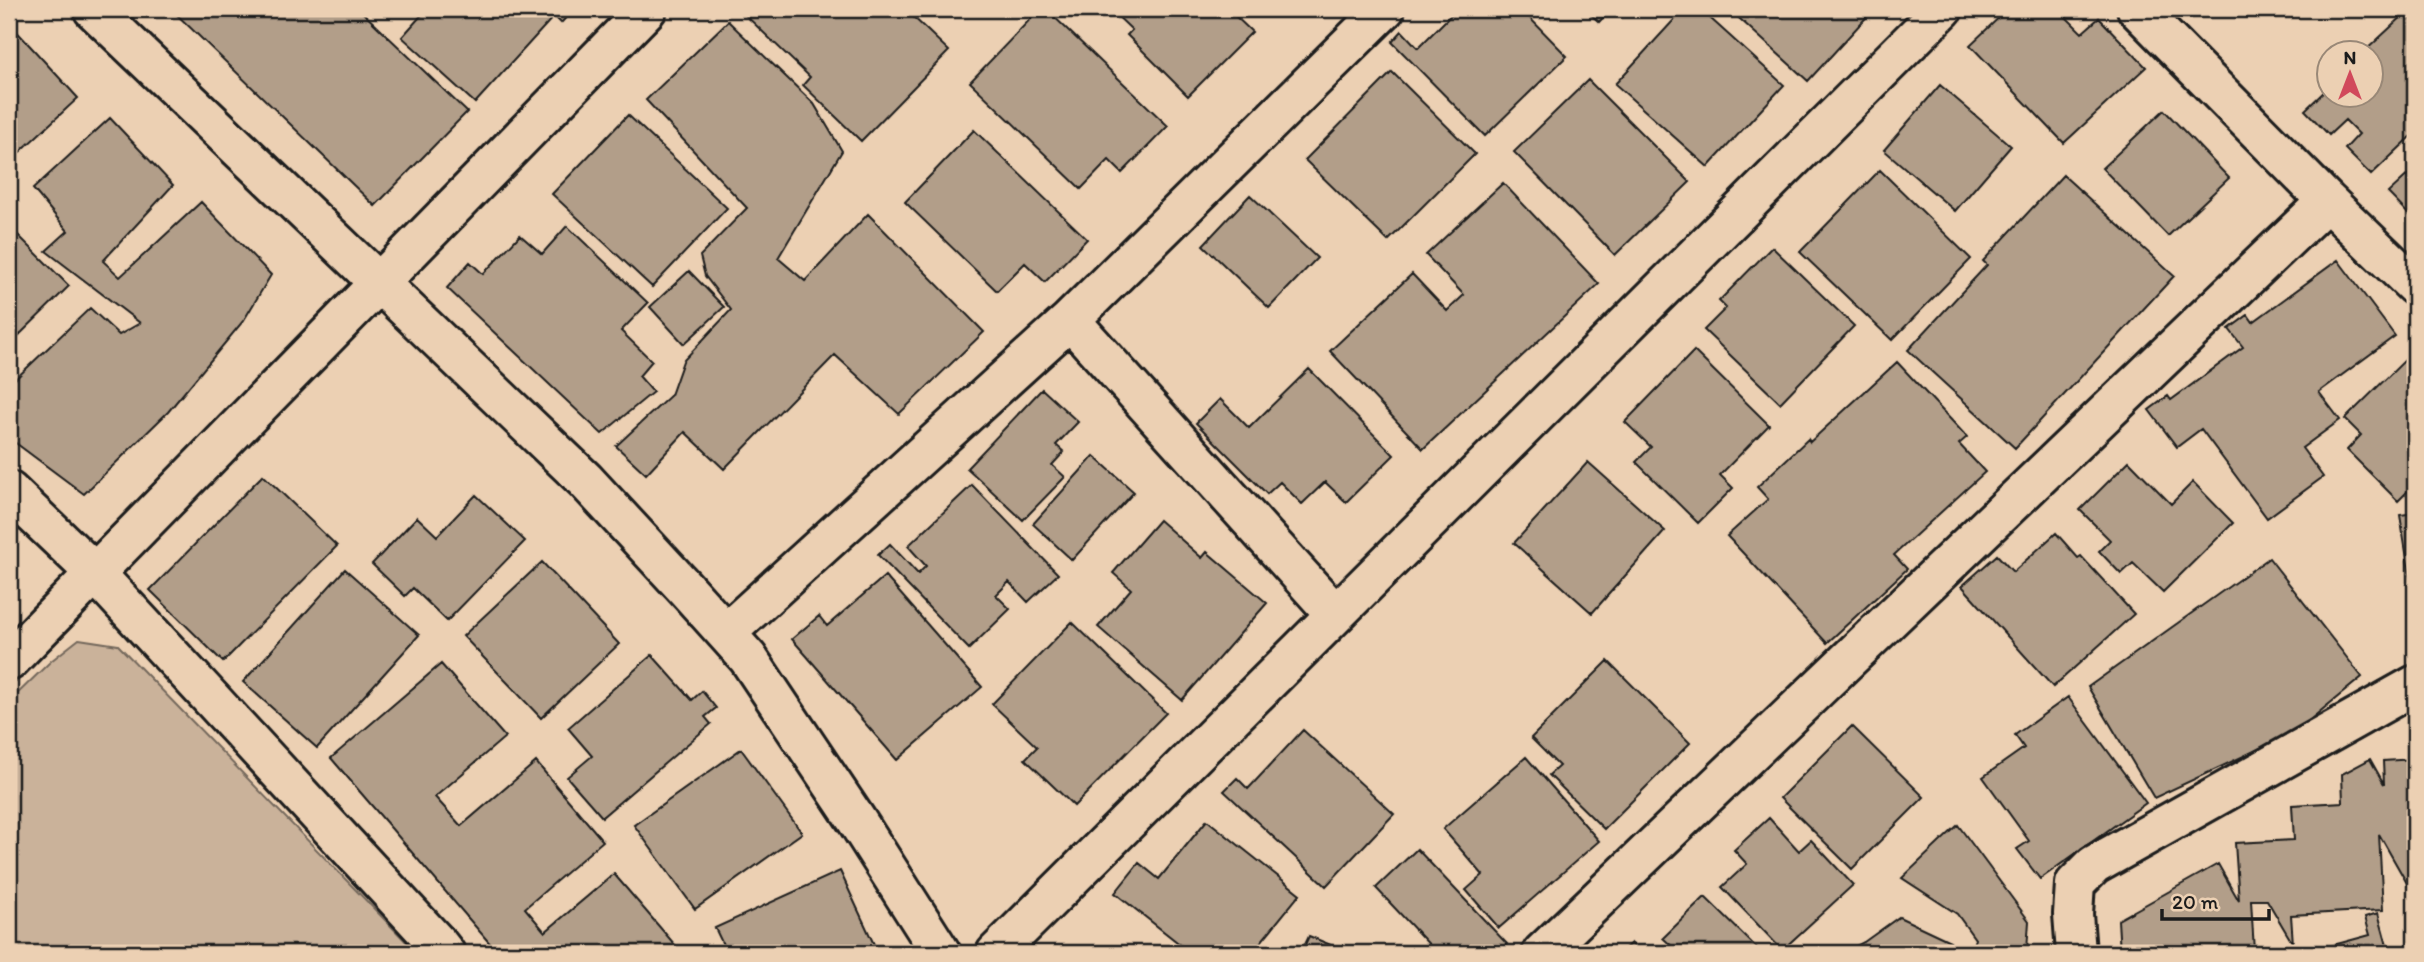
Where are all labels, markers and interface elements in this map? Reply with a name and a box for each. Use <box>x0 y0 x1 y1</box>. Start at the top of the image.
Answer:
north arrow <box>2316 38 2386 108</box>
text: N <box>2344 46 2356 69</box>
scale bar <box>2162 878 2268 922</box>
text: 20 m <box>2172 889 2219 914</box>

